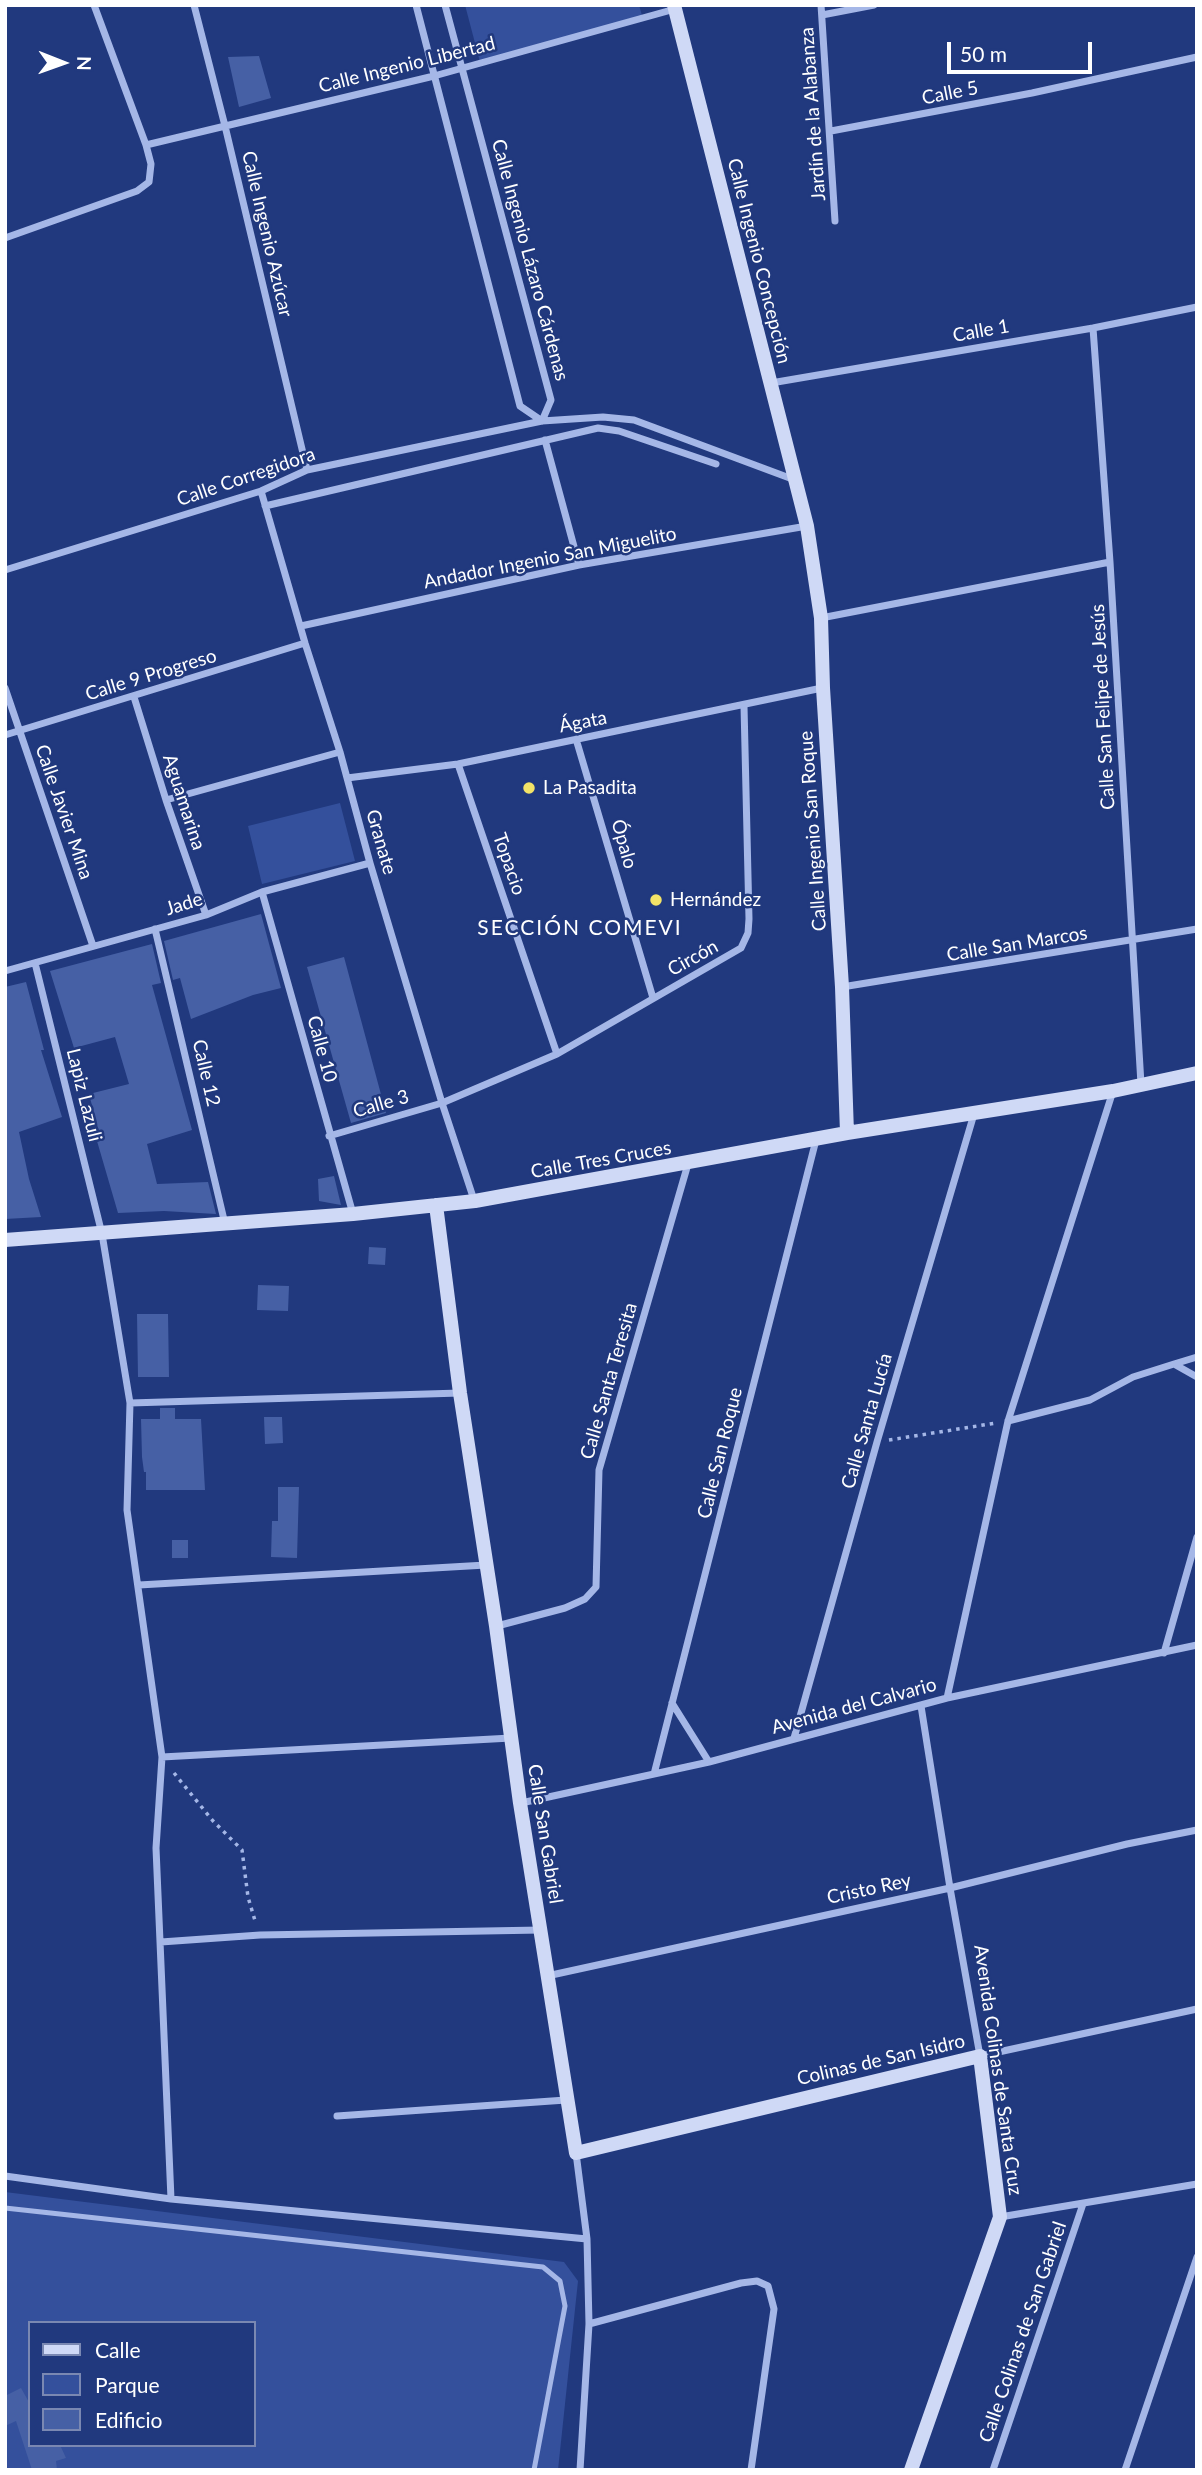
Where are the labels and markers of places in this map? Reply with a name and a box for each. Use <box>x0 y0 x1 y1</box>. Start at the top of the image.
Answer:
place label: La Pasadita <box>543 777 637 799</box>
marker: La Pasadita <box>521 780 537 796</box>
place label: Hernández <box>670 889 761 911</box>
marker: Hernández <box>648 892 664 908</box>

